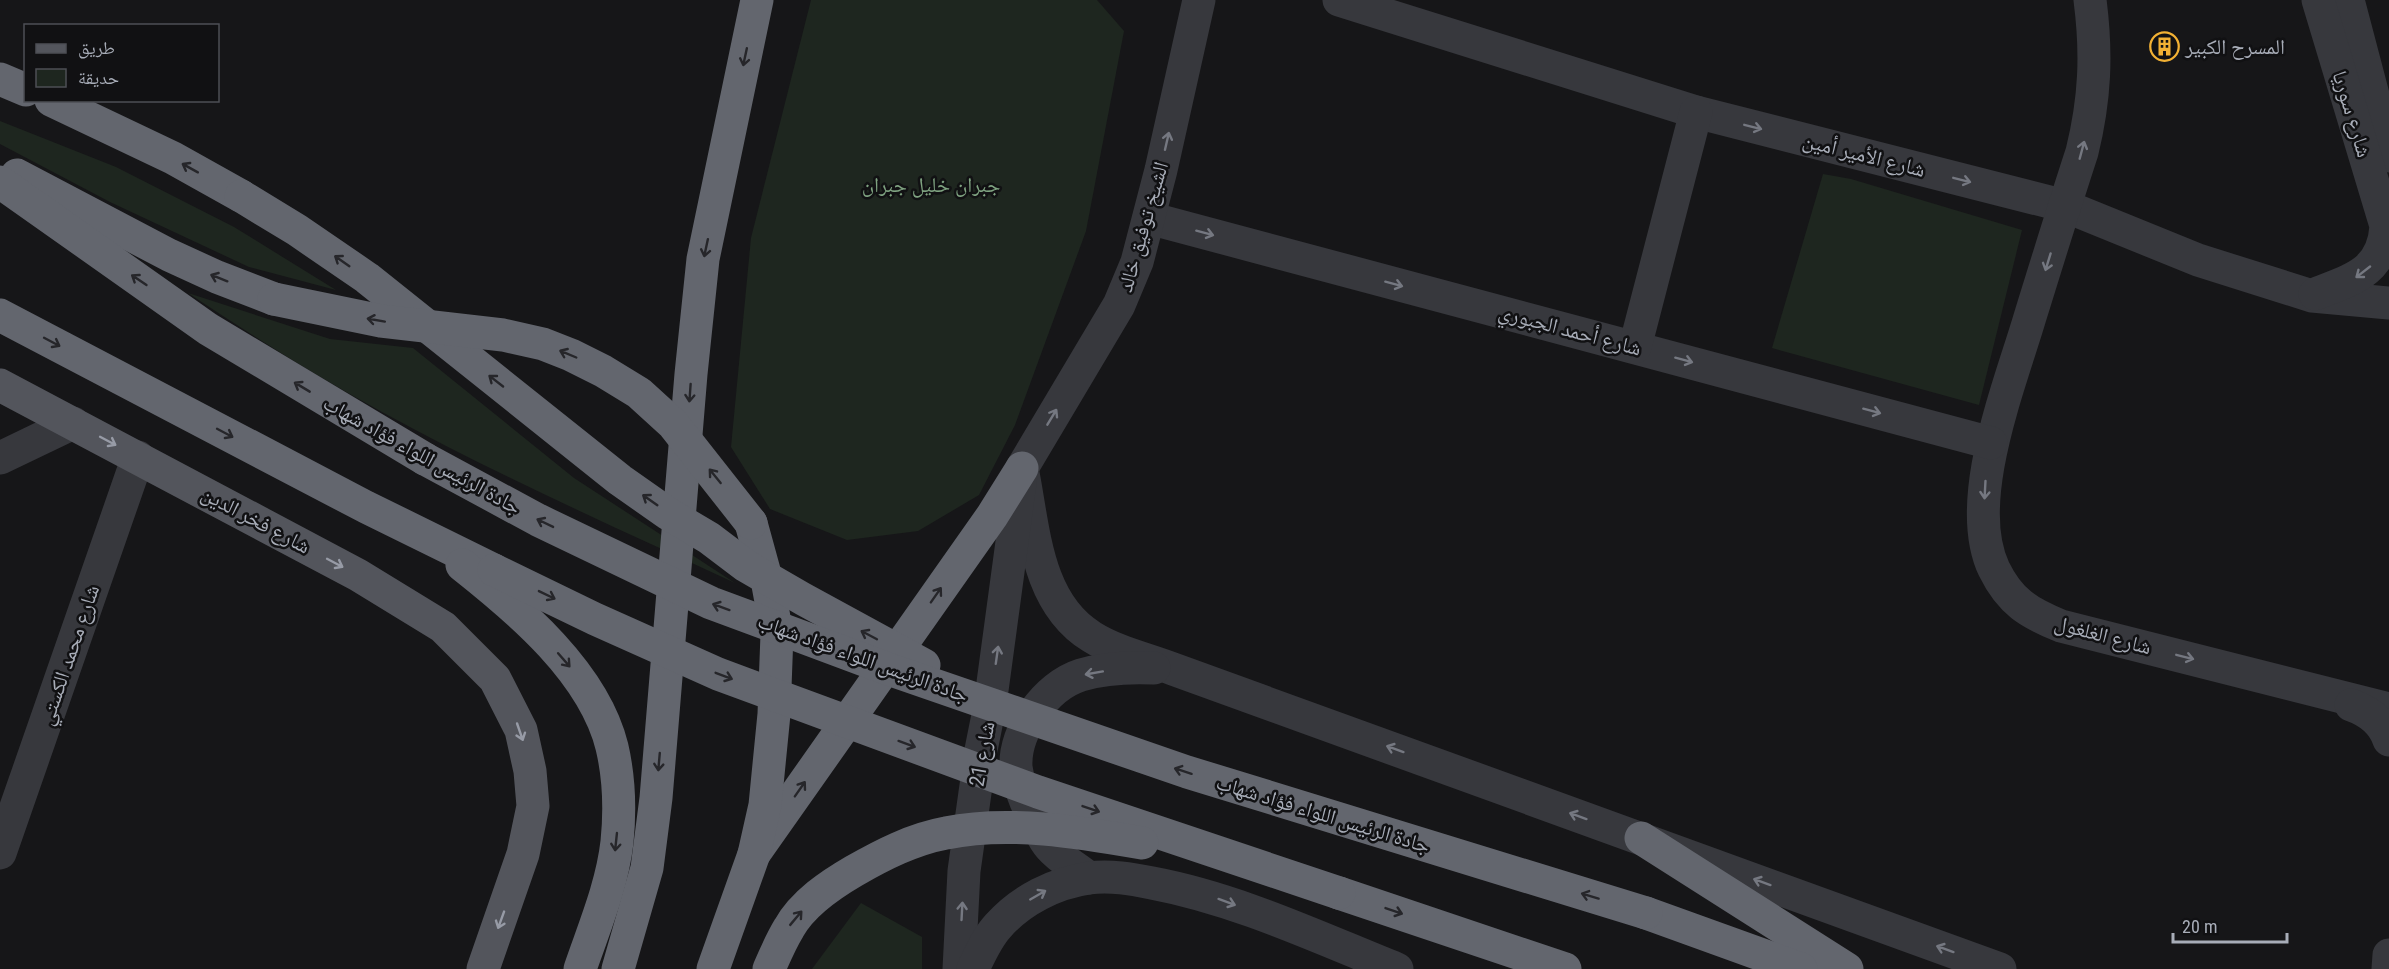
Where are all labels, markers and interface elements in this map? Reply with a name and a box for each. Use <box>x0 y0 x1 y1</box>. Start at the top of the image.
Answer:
legend <box>24 24 219 102</box>
building icon: المسرح الكبير <box>2148 31 2180 63</box>
place label: المسرح الكبير <box>2184 35 2285 60</box>
text: طريق <box>78 37 115 59</box>
one-way arrow <box>739 47 750 67</box>
text: حديقة <box>78 67 119 88</box>
street label: شارع سوريا <box>2327 68 2376 160</box>
one-way arrow <box>1743 121 1762 133</box>
street label: شارع الأمير أمين <box>1800 128 1928 183</box>
one-way arrow <box>1162 132 1174 151</box>
one-way arrow <box>2077 141 2089 160</box>
street label: الشيخ توفيق خالد <box>1113 159 1174 295</box>
one-way arrow <box>182 161 199 173</box>
park label: جبران خليل جبران <box>862 173 1000 198</box>
one-way arrow <box>1952 174 1971 186</box>
one-way arrow <box>1195 228 1214 240</box>
one-way arrow <box>700 238 711 258</box>
one-way arrow <box>2042 252 2053 271</box>
one-way arrow <box>334 255 351 267</box>
one-way arrow <box>2355 265 2371 278</box>
one-way arrow <box>211 272 229 283</box>
one-way arrow <box>131 273 148 286</box>
one-way arrow <box>1384 278 1403 290</box>
street label: شارع أحمد الجبوري <box>1495 299 1644 365</box>
one-way arrow <box>367 314 387 325</box>
one-way arrow <box>43 336 60 348</box>
one-way arrow <box>559 348 577 359</box>
one-way arrow <box>1674 355 1693 367</box>
one-way arrow <box>488 374 504 387</box>
one-way arrow <box>294 380 311 392</box>
one-way arrow <box>684 383 695 403</box>
street label: جادة الرئيس اللواء فؤاد شهاب <box>319 391 525 520</box>
one-way arrow <box>1862 406 1881 417</box>
one-way arrow <box>1046 409 1058 426</box>
one-way arrow <box>215 427 233 439</box>
one-way arrow <box>99 435 116 447</box>
one-way arrow <box>709 469 722 485</box>
one-way arrow <box>1980 479 1991 499</box>
street label: شارع فخر الدين <box>197 481 315 560</box>
one-way arrow <box>642 494 658 507</box>
one-way arrow <box>536 517 554 529</box>
one-way arrow <box>326 558 344 569</box>
street label: شارع محمد الكستي <box>34 582 108 730</box>
one-way arrow <box>930 588 942 604</box>
one-way arrow <box>538 590 556 602</box>
one-way arrow <box>713 600 731 611</box>
street label: جادة الرئيس اللواء فؤاد شهاب <box>754 609 971 708</box>
street label: شارع الغلغول <box>2052 611 2154 660</box>
one-way arrow <box>861 629 879 640</box>
one-way arrow <box>991 646 1002 666</box>
one-way arrow <box>2175 651 2194 663</box>
one-way arrow <box>557 653 571 668</box>
one-way arrow <box>1085 668 1105 679</box>
one-way arrow <box>715 671 733 682</box>
street label: شارع 21 <box>964 720 1000 789</box>
one-way arrow <box>516 722 527 741</box>
one-way arrow <box>897 739 916 750</box>
one-way arrow <box>1386 743 1405 754</box>
one-way arrow <box>653 752 664 771</box>
one-way arrow <box>1174 765 1193 776</box>
street label: جادة الرئيس اللواء فؤاد شهاب <box>1213 770 1433 859</box>
one-way arrow <box>794 782 806 798</box>
one-way arrow <box>1081 805 1100 816</box>
one-way arrow <box>1570 809 1588 820</box>
one-way arrow <box>610 831 621 851</box>
one-way arrow <box>1753 876 1772 887</box>
one-way arrow <box>1029 889 1046 901</box>
one-way arrow <box>1581 890 1600 901</box>
one-way arrow <box>1217 897 1235 908</box>
one-way arrow <box>957 901 968 921</box>
scale bar <box>2173 906 2287 944</box>
one-way arrow <box>1384 907 1403 918</box>
one-way arrow <box>790 910 803 926</box>
one-way arrow <box>495 911 506 929</box>
text: 20 m <box>2182 916 2217 937</box>
one-way arrow <box>1936 943 1955 954</box>

